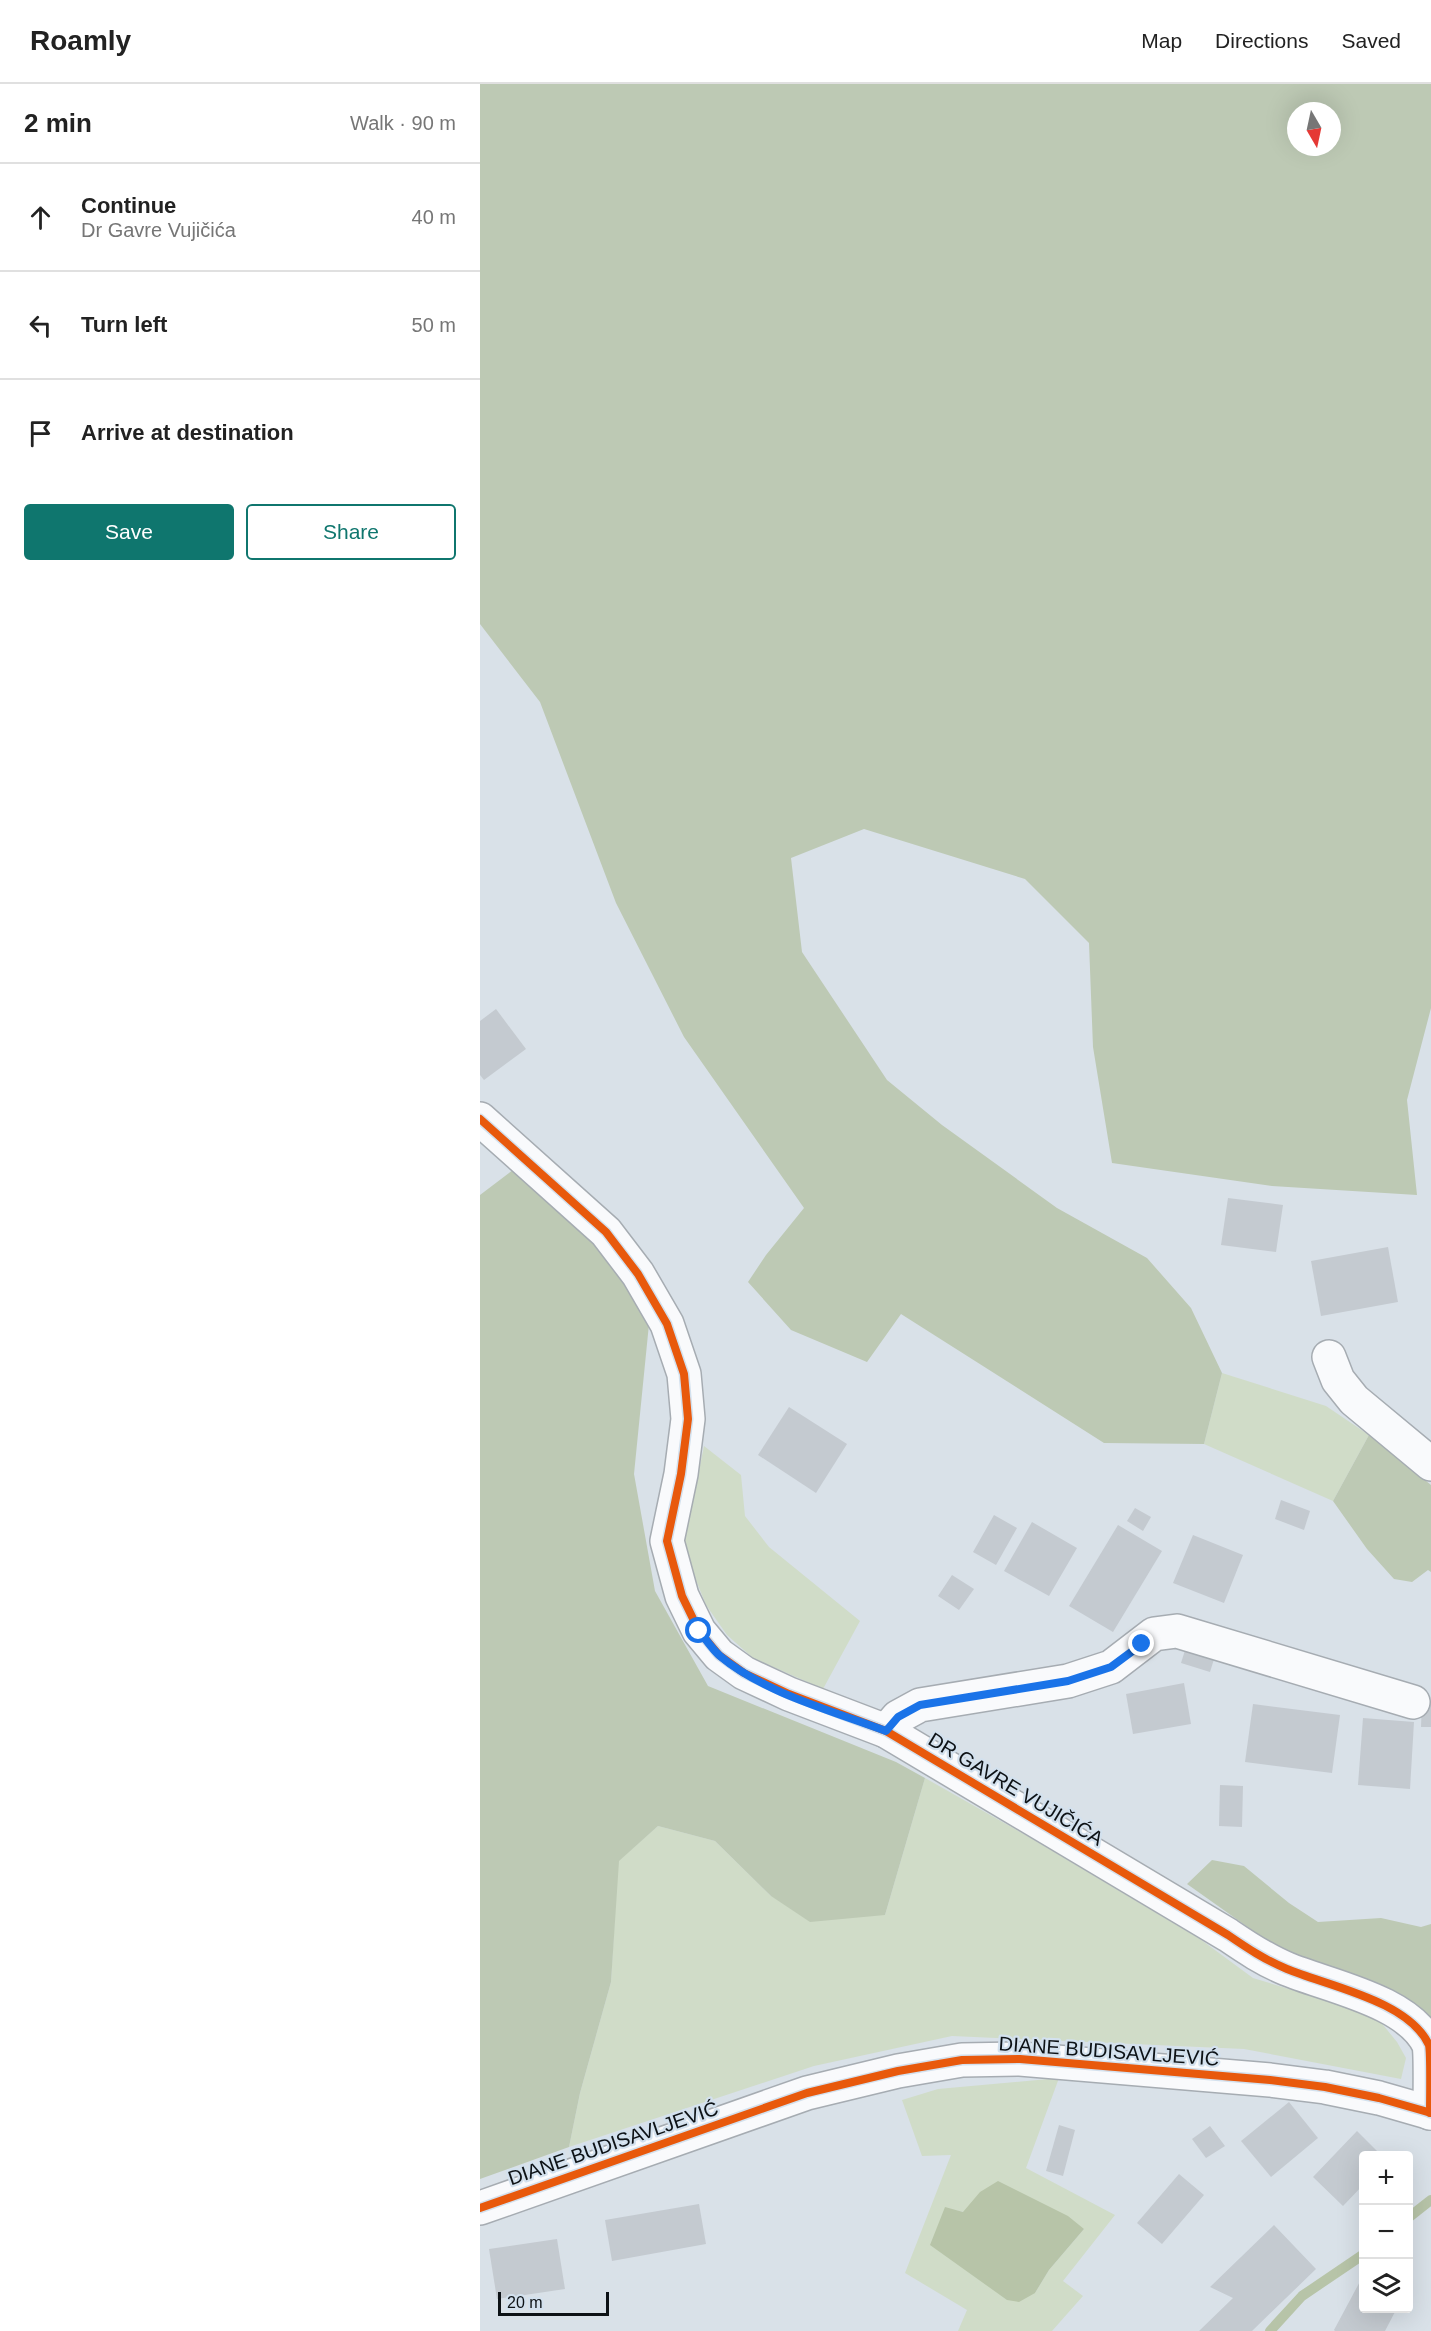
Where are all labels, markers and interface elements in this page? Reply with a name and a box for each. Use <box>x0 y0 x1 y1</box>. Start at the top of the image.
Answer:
text: Roamly <box>30 25 131 56</box>
text: Map <box>1141 29 1182 52</box>
text: Directions <box>1215 29 1308 52</box>
text: Saved <box>1341 29 1401 52</box>
north arrow <box>1287 102 1341 156</box>
text: 2 min <box>24 108 92 138</box>
text: Walk · 90 m <box>350 112 456 134</box>
text: Continue <box>81 193 176 218</box>
icon: ahead <box>24 201 57 234</box>
text: 40 m <box>412 206 456 228</box>
text: Dr Gavre Vujičića <box>81 219 236 241</box>
icon: left <box>24 309 57 342</box>
text: Turn left <box>81 312 167 337</box>
text: 50 m <box>412 314 456 336</box>
icon: arrive <box>24 417 57 450</box>
text: Arrive at destination <box>81 420 294 445</box>
button: Save <box>24 504 234 560</box>
button: Share <box>246 504 456 560</box>
route start <box>685 1617 711 1643</box>
route end <box>1128 1630 1154 1656</box>
street label: DR GAVRE VUJIČIĆA <box>925 1728 1108 1850</box>
street label: DIANE BUDISAVLJEVIĆ <box>998 2032 1220 2070</box>
street label: DIANE BUDISAVLJEVIĆ <box>505 2097 721 2189</box>
map controls <box>1359 2151 1413 2313</box>
button: + <box>1359 2151 1413 2205</box>
button: − <box>1359 2205 1413 2259</box>
button: layers <box>1359 2259 1413 2313</box>
scale bar <box>498 2289 609 2316</box>
text: 20 m <box>507 2294 543 2311</box>

